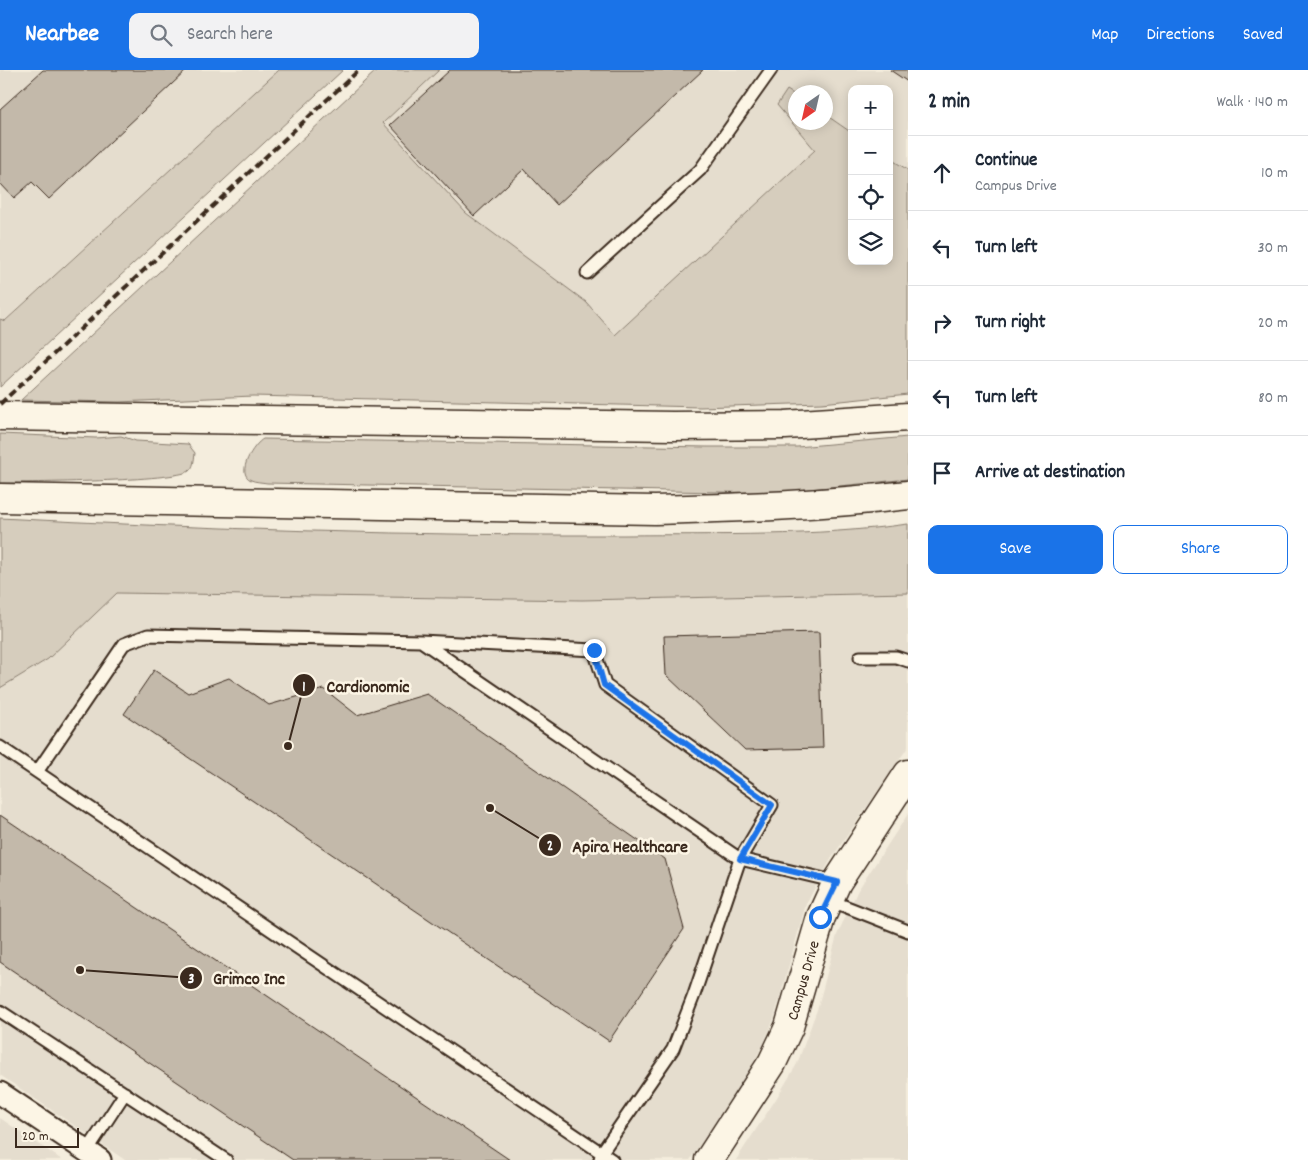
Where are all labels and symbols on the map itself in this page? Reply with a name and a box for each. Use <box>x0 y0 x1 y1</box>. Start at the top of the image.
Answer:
north arrow <box>788 85 833 130</box>
route end <box>583 639 606 662</box>
callout: Cardionomic <box>292 669 420 702</box>
text: Cardionomic <box>327 676 409 701</box>
text: 1 <box>302 677 306 699</box>
callout: Apira Healthcare <box>537 829 698 862</box>
text: 2 <box>547 836 553 858</box>
text: Apira Healthcare <box>572 836 688 861</box>
route start <box>809 906 832 929</box>
street label: Campus Drive <box>782 938 827 1023</box>
callout: Grimco Inc <box>178 962 295 995</box>
text: Grimco Inc <box>213 968 285 993</box>
text: 3 <box>188 969 195 991</box>
scale bar <box>15 1125 79 1148</box>

